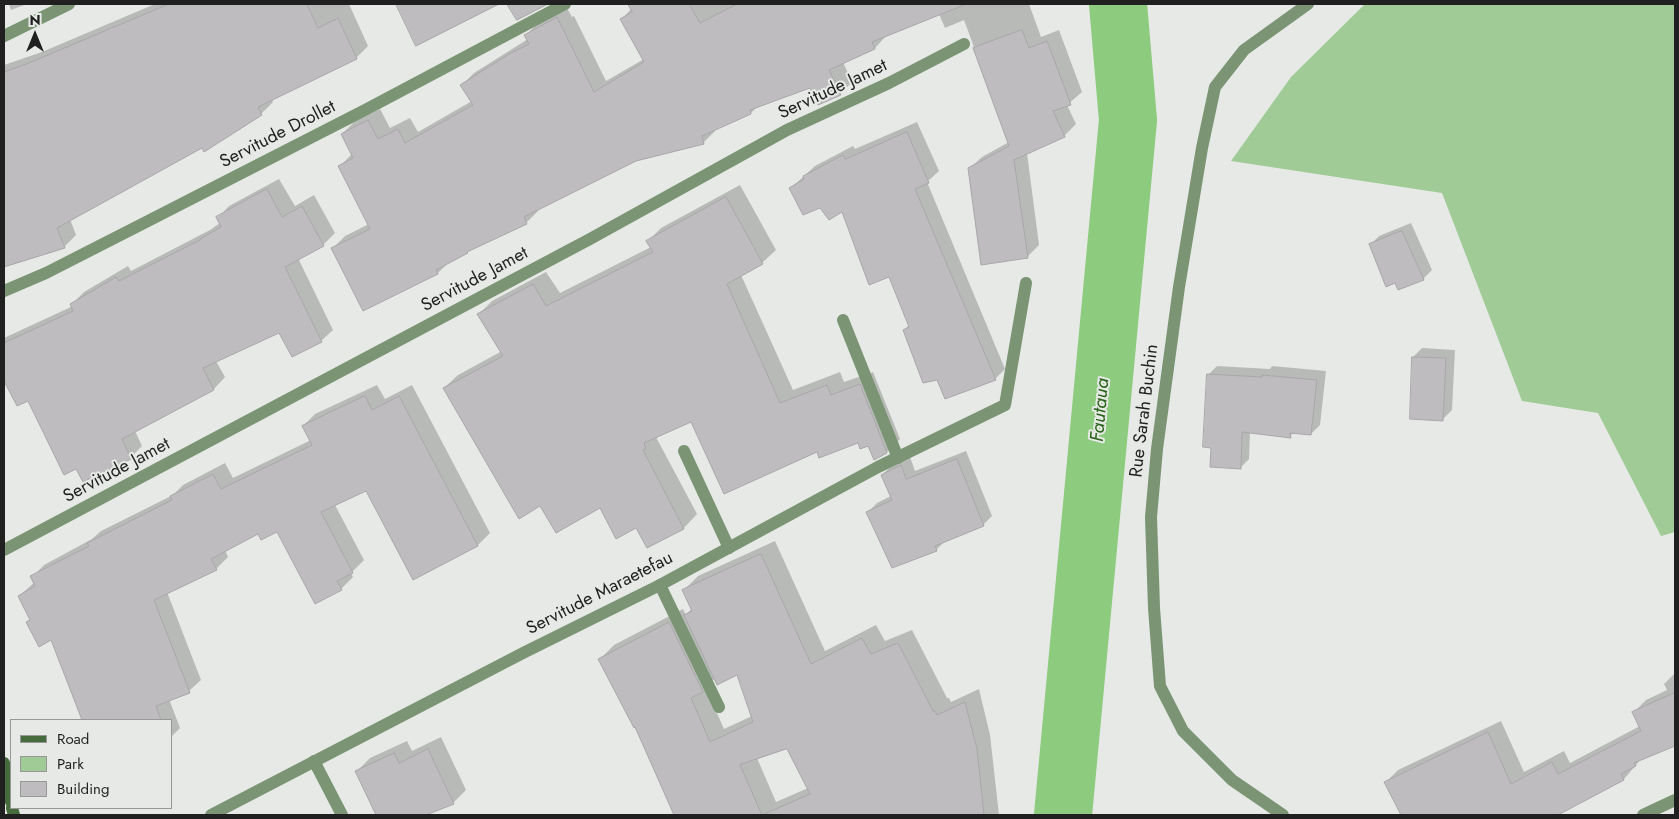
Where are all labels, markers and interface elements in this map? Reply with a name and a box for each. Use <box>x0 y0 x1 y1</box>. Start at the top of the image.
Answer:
north arrow <box>10 10 60 60</box>
text: N <box>29 10 41 30</box>
street label: Servitude Jamet <box>775 55 891 125</box>
street label: Servitude Drollet <box>217 97 339 173</box>
street label: Servitude Jamet <box>418 243 532 317</box>
street label: Rue Sarah Buchin <box>1126 343 1164 479</box>
water label: Fautaua <box>1087 377 1115 443</box>
street label: Servitude Jamet <box>60 434 174 508</box>
street label: Servitude Maraetefau <box>523 548 677 640</box>
legend <box>10 719 172 809</box>
text: Road <box>57 728 89 750</box>
text: Park <box>57 753 84 775</box>
text: Building <box>57 778 109 800</box>

